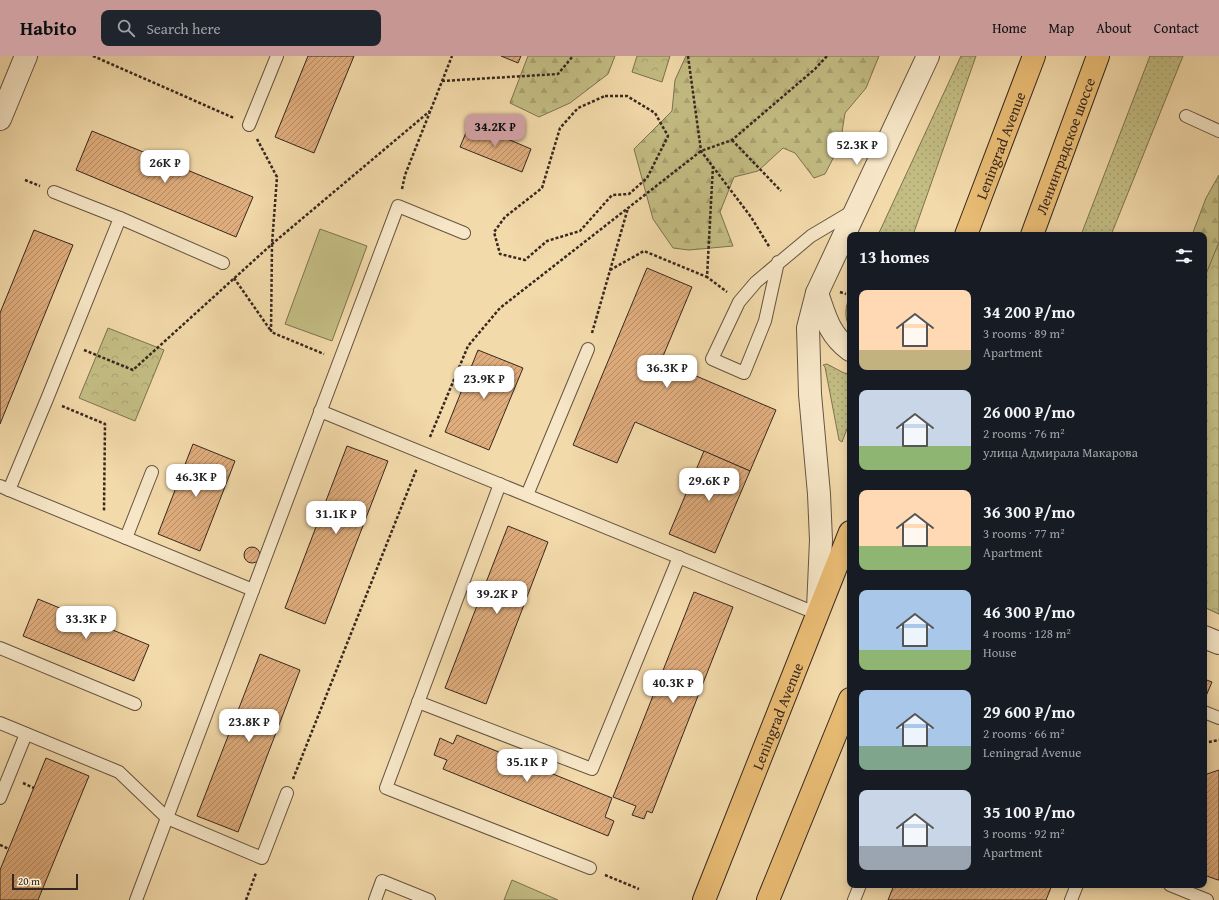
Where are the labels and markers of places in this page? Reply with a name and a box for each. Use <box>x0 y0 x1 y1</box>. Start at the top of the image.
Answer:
pin: 34.2K ₽ <box>458 114 532 148</box>
pin: 52.3K ₽ <box>820 132 894 166</box>
pin: 26K ₽ <box>137 150 193 184</box>
pin: 36.3K ₽ <box>630 355 704 389</box>
pin: 23.9K ₽ <box>447 366 521 400</box>
pin: 46.3K ₽ <box>159 464 233 498</box>
pin: 29.6K ₽ <box>672 468 746 502</box>
pin: 31.1K ₽ <box>299 501 373 535</box>
pin: 39.2K ₽ <box>460 581 534 615</box>
pin: 33.3K ₽ <box>49 606 123 640</box>
pin: 40.3K ₽ <box>636 670 710 704</box>
pin: 23.8K ₽ <box>212 709 286 743</box>
pin: 35.1K ₽ <box>490 749 564 783</box>

